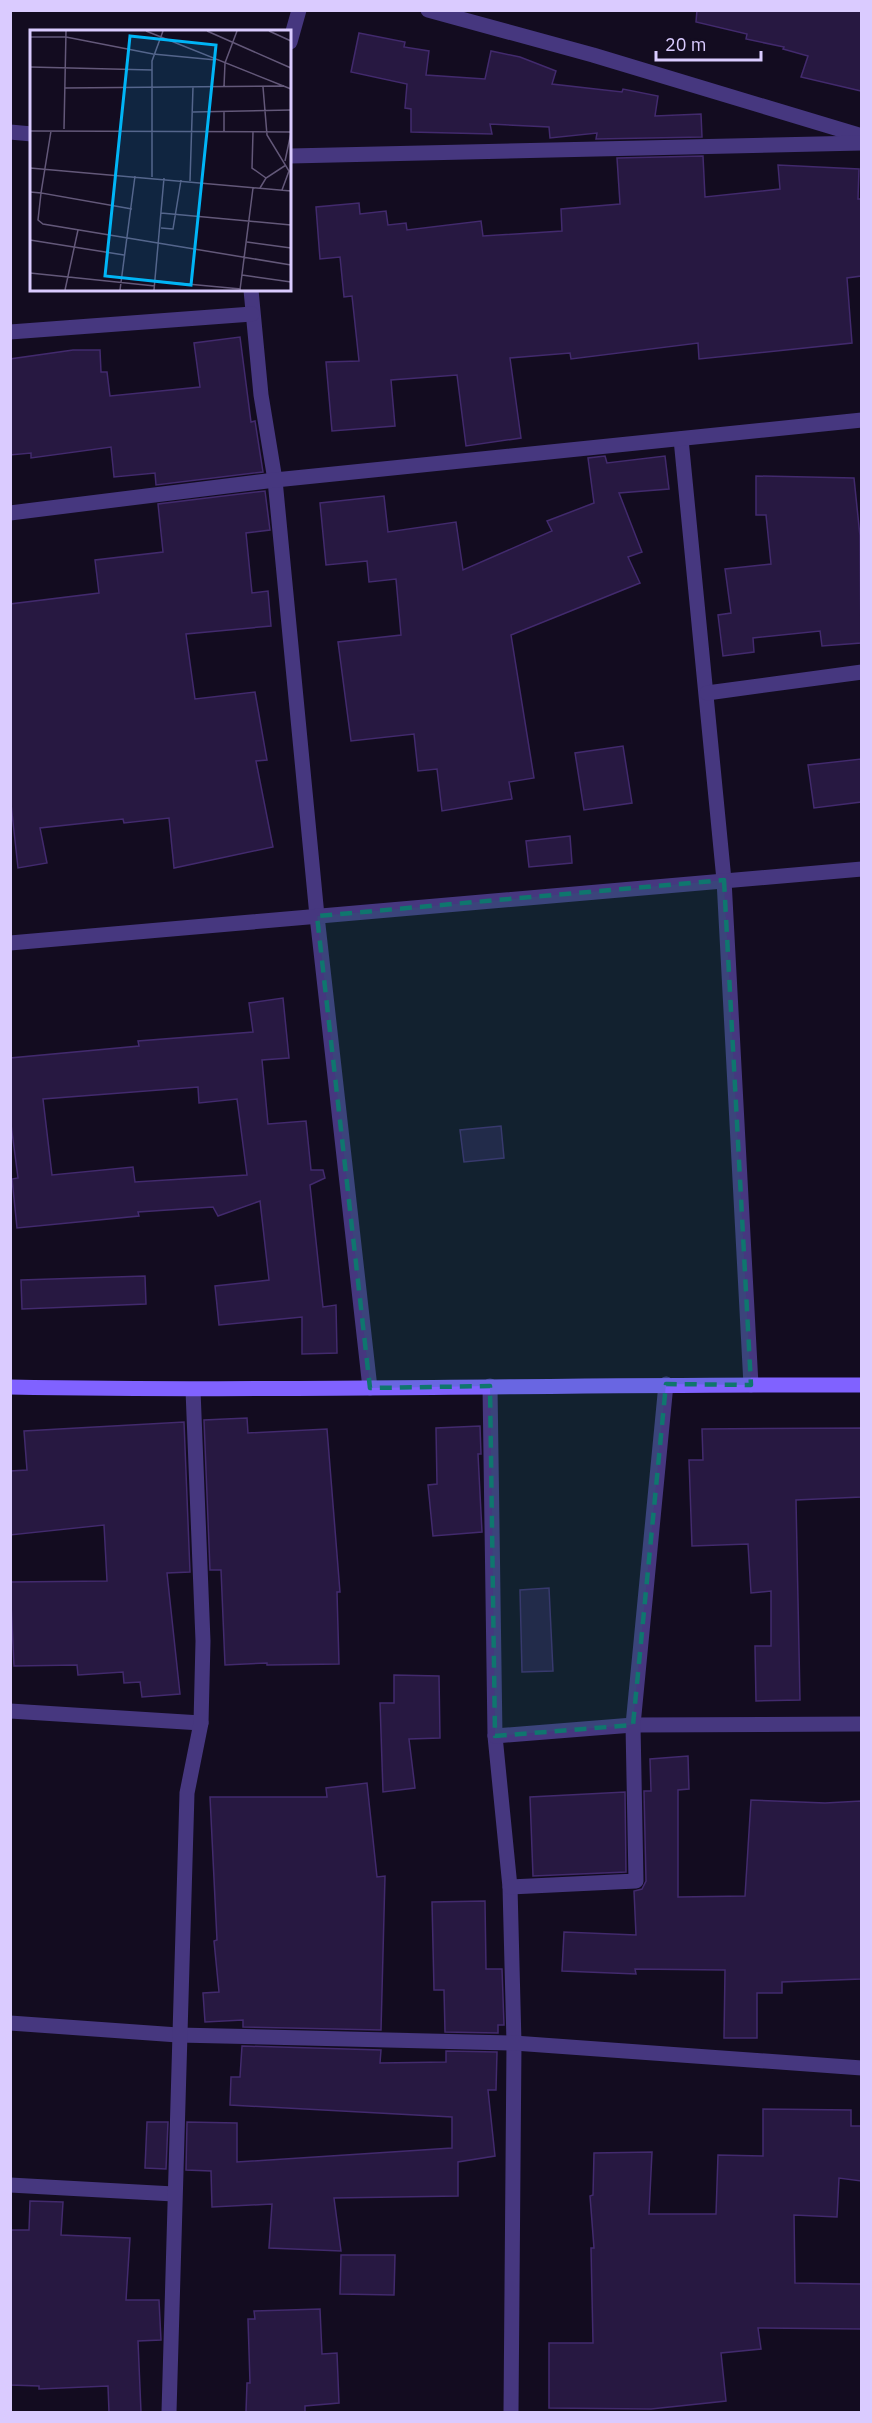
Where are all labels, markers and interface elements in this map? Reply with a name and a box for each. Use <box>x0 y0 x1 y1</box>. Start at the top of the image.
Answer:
scale bar <box>656 24 761 62</box>
inset map <box>30 30 291 291</box>
text: 20 m <box>665 33 707 56</box>

